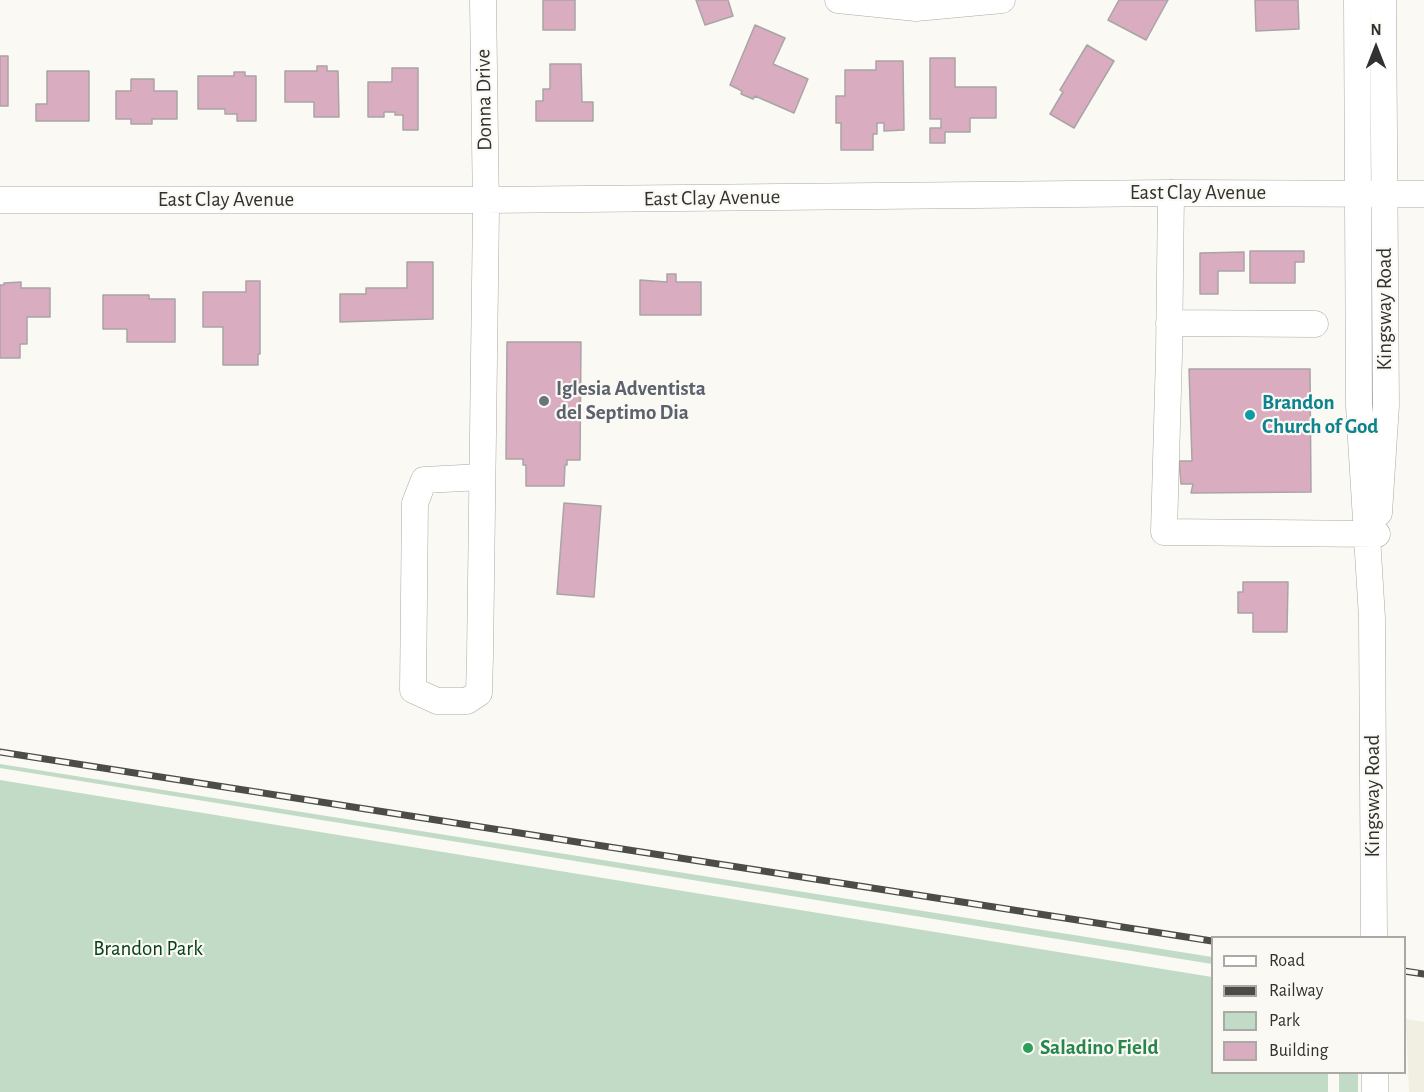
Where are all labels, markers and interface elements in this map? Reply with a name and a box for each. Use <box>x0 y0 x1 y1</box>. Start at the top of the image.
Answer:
north arrow <box>1346 18 1406 78</box>
text: N <box>1370 22 1382 38</box>
street label: Donna Drive <box>471 49 497 151</box>
street label: East Clay Avenue <box>1130 180 1266 206</box>
street label: East Clay Avenue <box>644 184 780 212</box>
street label: East Clay Avenue <box>158 187 294 213</box>
street label: Kingsway Road <box>1372 248 1398 370</box>
place label: Iglesia Adventista del Septimo Dia <box>556 376 706 426</box>
place label: Brandon Church of God <box>1262 390 1378 440</box>
marker: Iglesia Adventista del Septimo Dia <box>537 394 551 408</box>
marker: Brandon Church of God <box>1243 408 1257 422</box>
street label: Kingsway Road <box>1360 735 1386 857</box>
park label: Brandon Park <box>93 936 203 962</box>
legend <box>1211 936 1406 1074</box>
text: Road <box>1269 952 1305 970</box>
text: Railway <box>1269 982 1323 1000</box>
text: Park <box>1269 1012 1300 1030</box>
place label: Saladino Field <box>1040 1035 1158 1061</box>
marker: Saladino Field <box>1021 1041 1035 1055</box>
text: Building <box>1269 1042 1328 1060</box>

